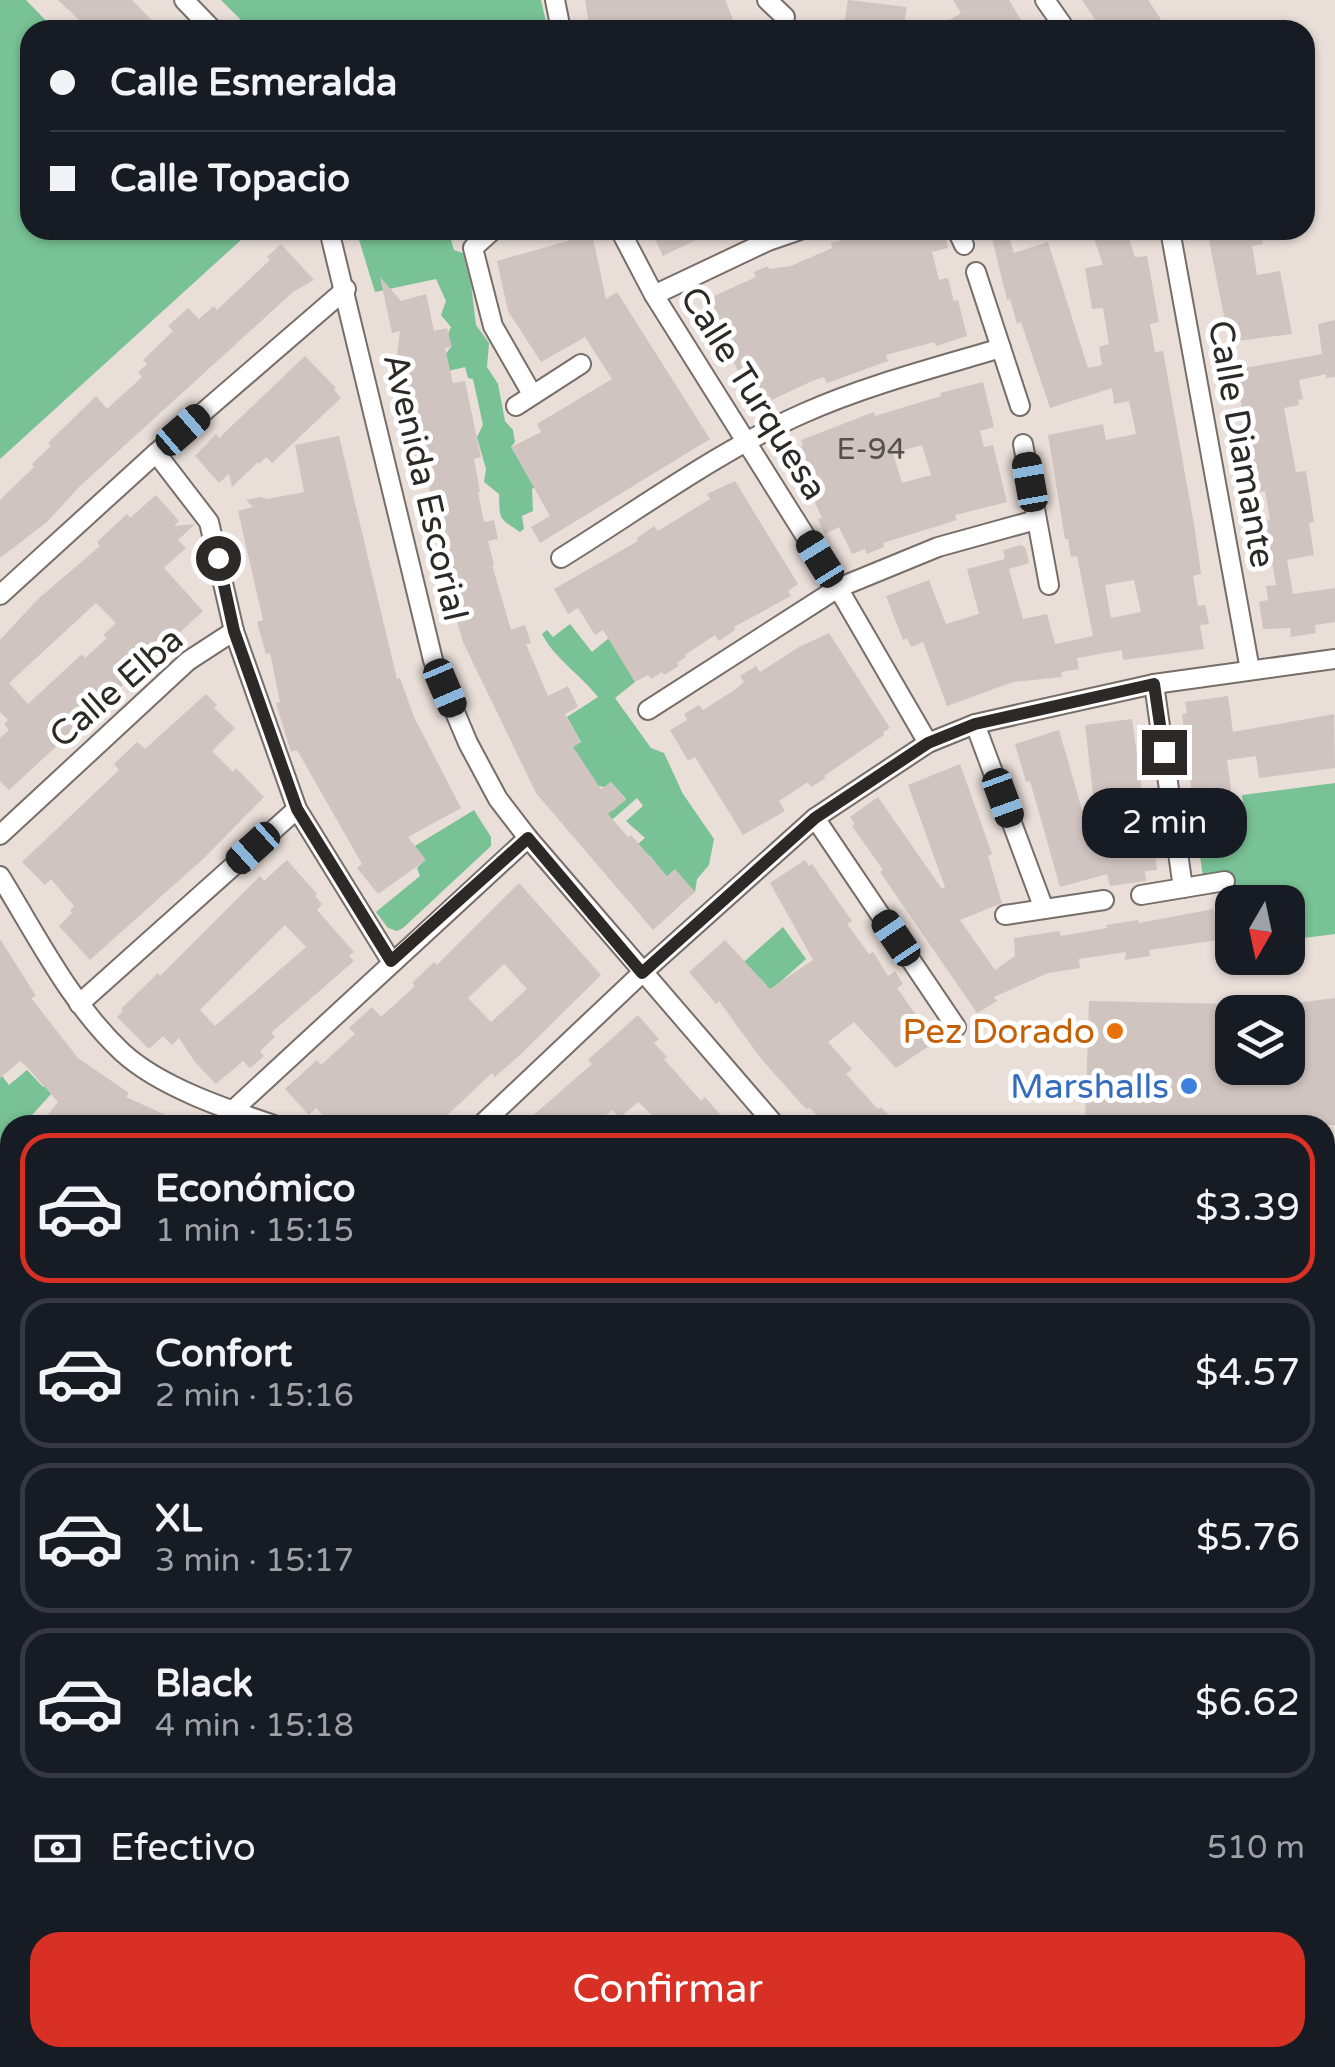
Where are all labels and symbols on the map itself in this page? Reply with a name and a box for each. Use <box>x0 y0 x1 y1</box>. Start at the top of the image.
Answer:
street label: Calle Turquesa <box>671 279 835 508</box>
street label: Calle Diamante <box>1199 317 1283 571</box>
street label: Avenida Escorial <box>374 349 476 625</box>
car <box>151 399 215 461</box>
house number: E-94 <box>836 431 906 468</box>
car <box>1010 450 1050 514</box>
car <box>791 526 849 592</box>
route start <box>196 536 241 581</box>
street label: Calle Elba <box>41 618 192 757</box>
car <box>419 655 471 721</box>
route end <box>1142 730 1187 775</box>
car <box>979 765 1027 831</box>
callout: 2 min <box>1082 787 1246 857</box>
car <box>221 817 285 879</box>
north arrow <box>1215 885 1305 975</box>
car <box>867 905 925 971</box>
place label: Pez Dorado <box>902 1011 1095 1053</box>
marker: Pez Dorado <box>1104 1020 1126 1042</box>
place label: Marshalls <box>1010 1066 1169 1108</box>
marker: Marshalls <box>1178 1075 1200 1097</box>

